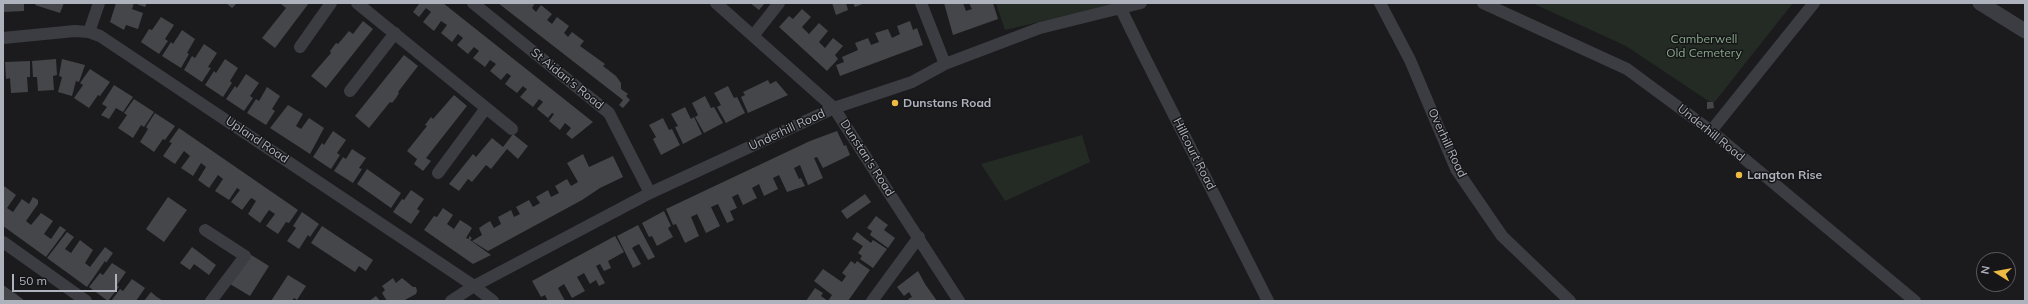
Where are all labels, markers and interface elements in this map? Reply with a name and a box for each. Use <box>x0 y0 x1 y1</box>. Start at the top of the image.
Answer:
park label: Camberwell Old Cemetery <box>1666 32 1742 60</box>
street label: St Aidan's Road <box>528 45 606 113</box>
place label: Dunstans Road <box>903 96 991 110</box>
marker: Dunstans Road <box>890 98 900 108</box>
street label: Underhill Road <box>1675 102 1747 164</box>
street label: Underhill Road <box>747 106 827 154</box>
street label: Overhill Road <box>1425 106 1469 180</box>
street label: Upland Road <box>223 114 291 166</box>
street label: Hillcourt Road <box>1170 116 1218 192</box>
street label: Dunstan's Road <box>837 117 897 199</box>
place label: Langton Rise <box>1747 168 1822 182</box>
marker: Langton Rise <box>1734 170 1744 180</box>
north arrow <box>1976 252 2016 292</box>
text: N <box>1978 264 1993 275</box>
scale bar <box>14 266 119 292</box>
text: 50 m <box>19 273 47 288</box>

